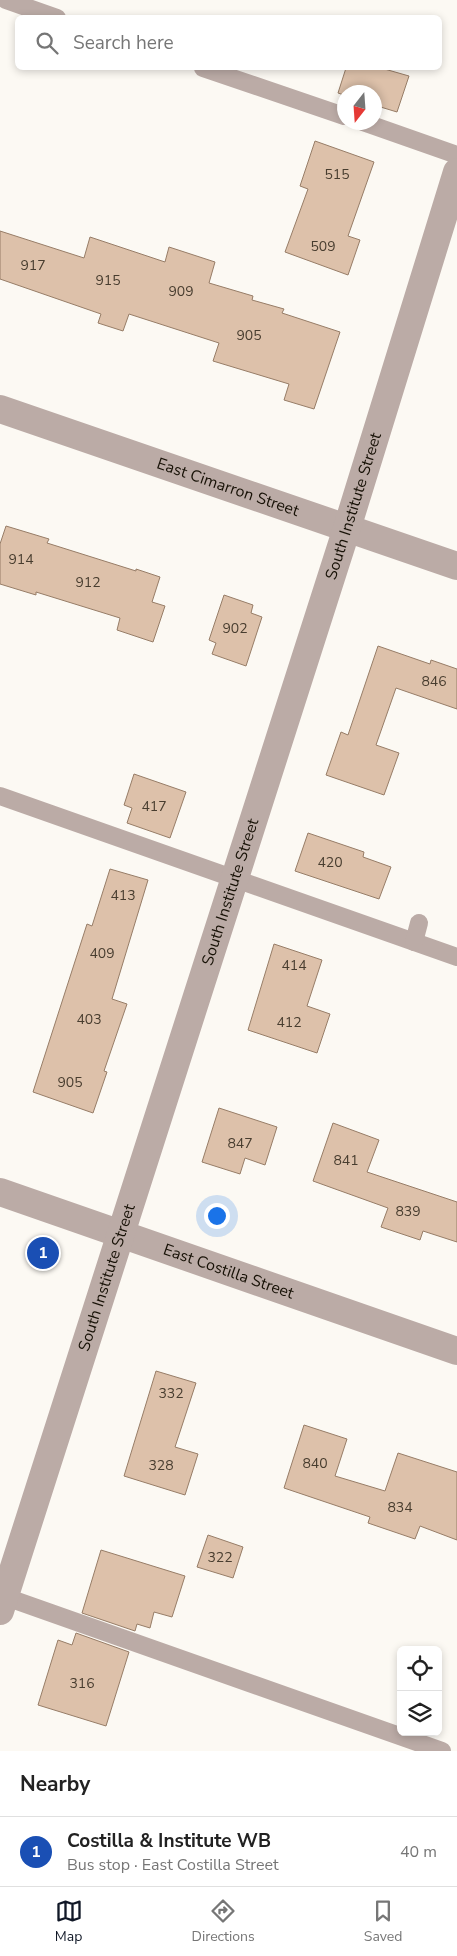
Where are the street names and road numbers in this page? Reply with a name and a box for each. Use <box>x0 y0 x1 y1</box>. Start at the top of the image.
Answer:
street label: South Institute Street <box>320 429 387 583</box>
street label: East Cimarron Street <box>154 453 302 522</box>
street label: South Institute Street <box>197 815 264 968</box>
street label: South Institute Street <box>73 1201 141 1354</box>
street label: East Costilla Street <box>160 1239 297 1305</box>

